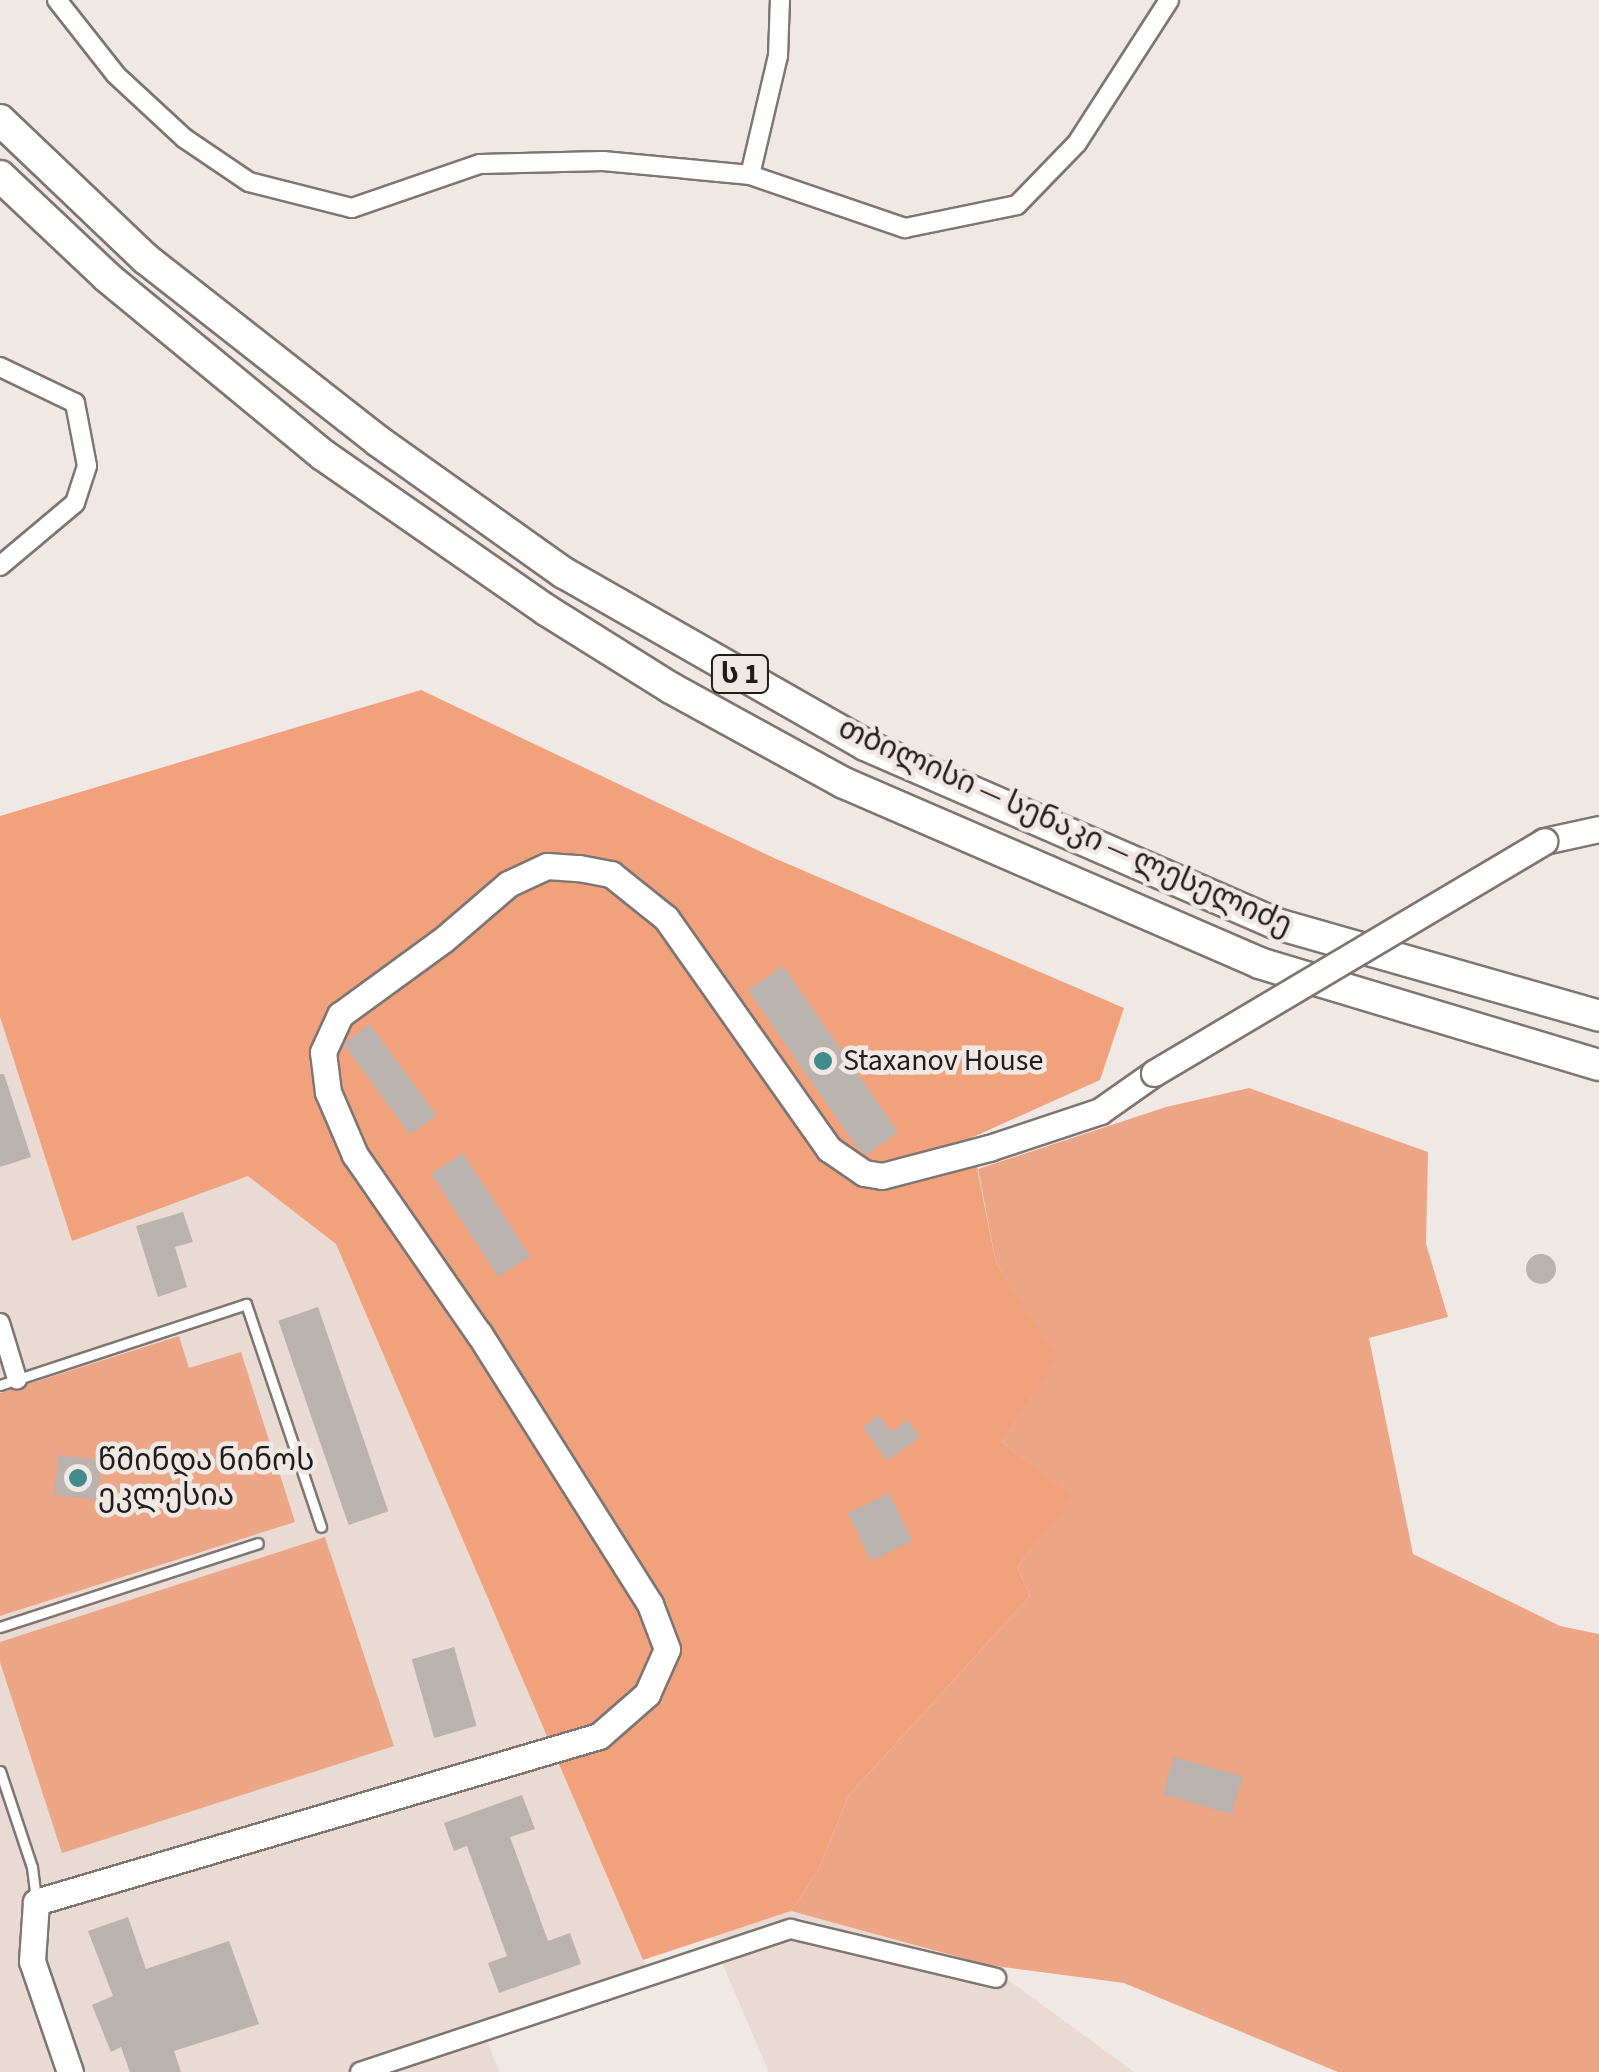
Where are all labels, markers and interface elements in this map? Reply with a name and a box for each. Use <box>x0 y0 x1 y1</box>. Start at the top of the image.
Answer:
road number: ს 1 <box>710 651 770 697</box>
street label: თბილისი — სენაკი — ლესელიძე <box>833 710 1297 944</box>
place label: Staxanov House <box>843 1043 1043 1079</box>
marker: Staxanov House <box>812 1050 834 1072</box>
place label: წმინდა ნინოს ეკლესია <box>98 1443 314 1514</box>
marker: წმინდა ნინოს ეკლესია <box>67 1467 89 1489</box>

